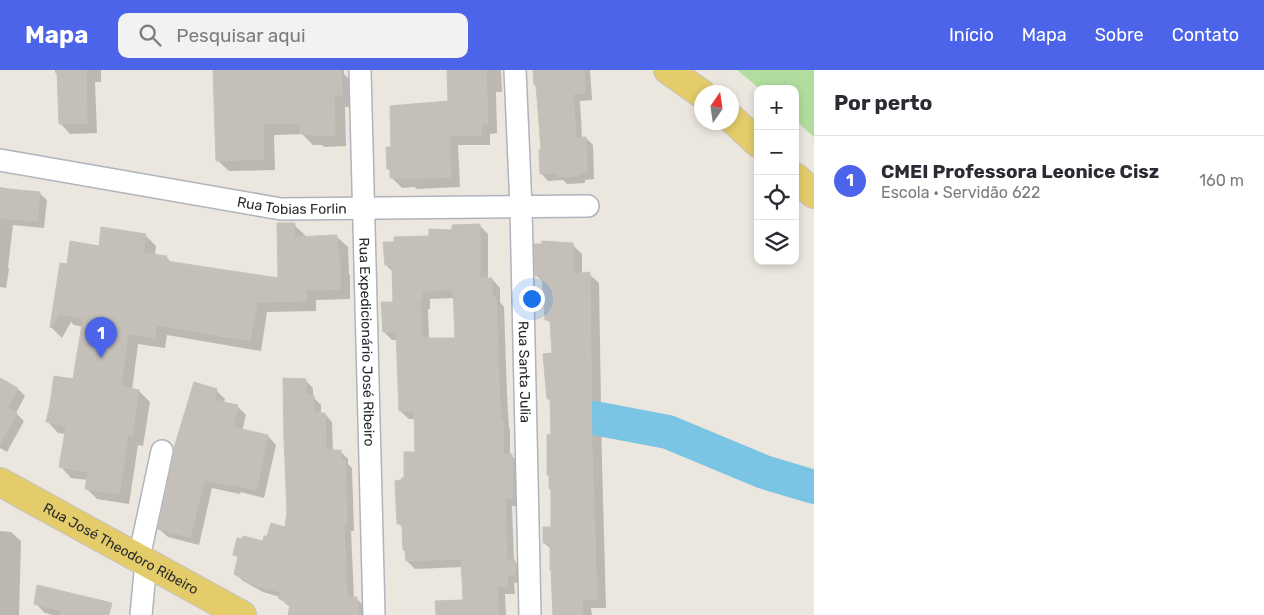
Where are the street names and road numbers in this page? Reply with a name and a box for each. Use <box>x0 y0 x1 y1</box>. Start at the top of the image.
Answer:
street label: Rua Tobias Forlin <box>236 194 347 218</box>
street label: Rua Expedicionário José Ribeiro <box>355 237 378 447</box>
street label: Rua Santa Julia <box>515 321 534 423</box>
street label: Rua José Theodoro Ribeiro <box>40 499 201 598</box>

